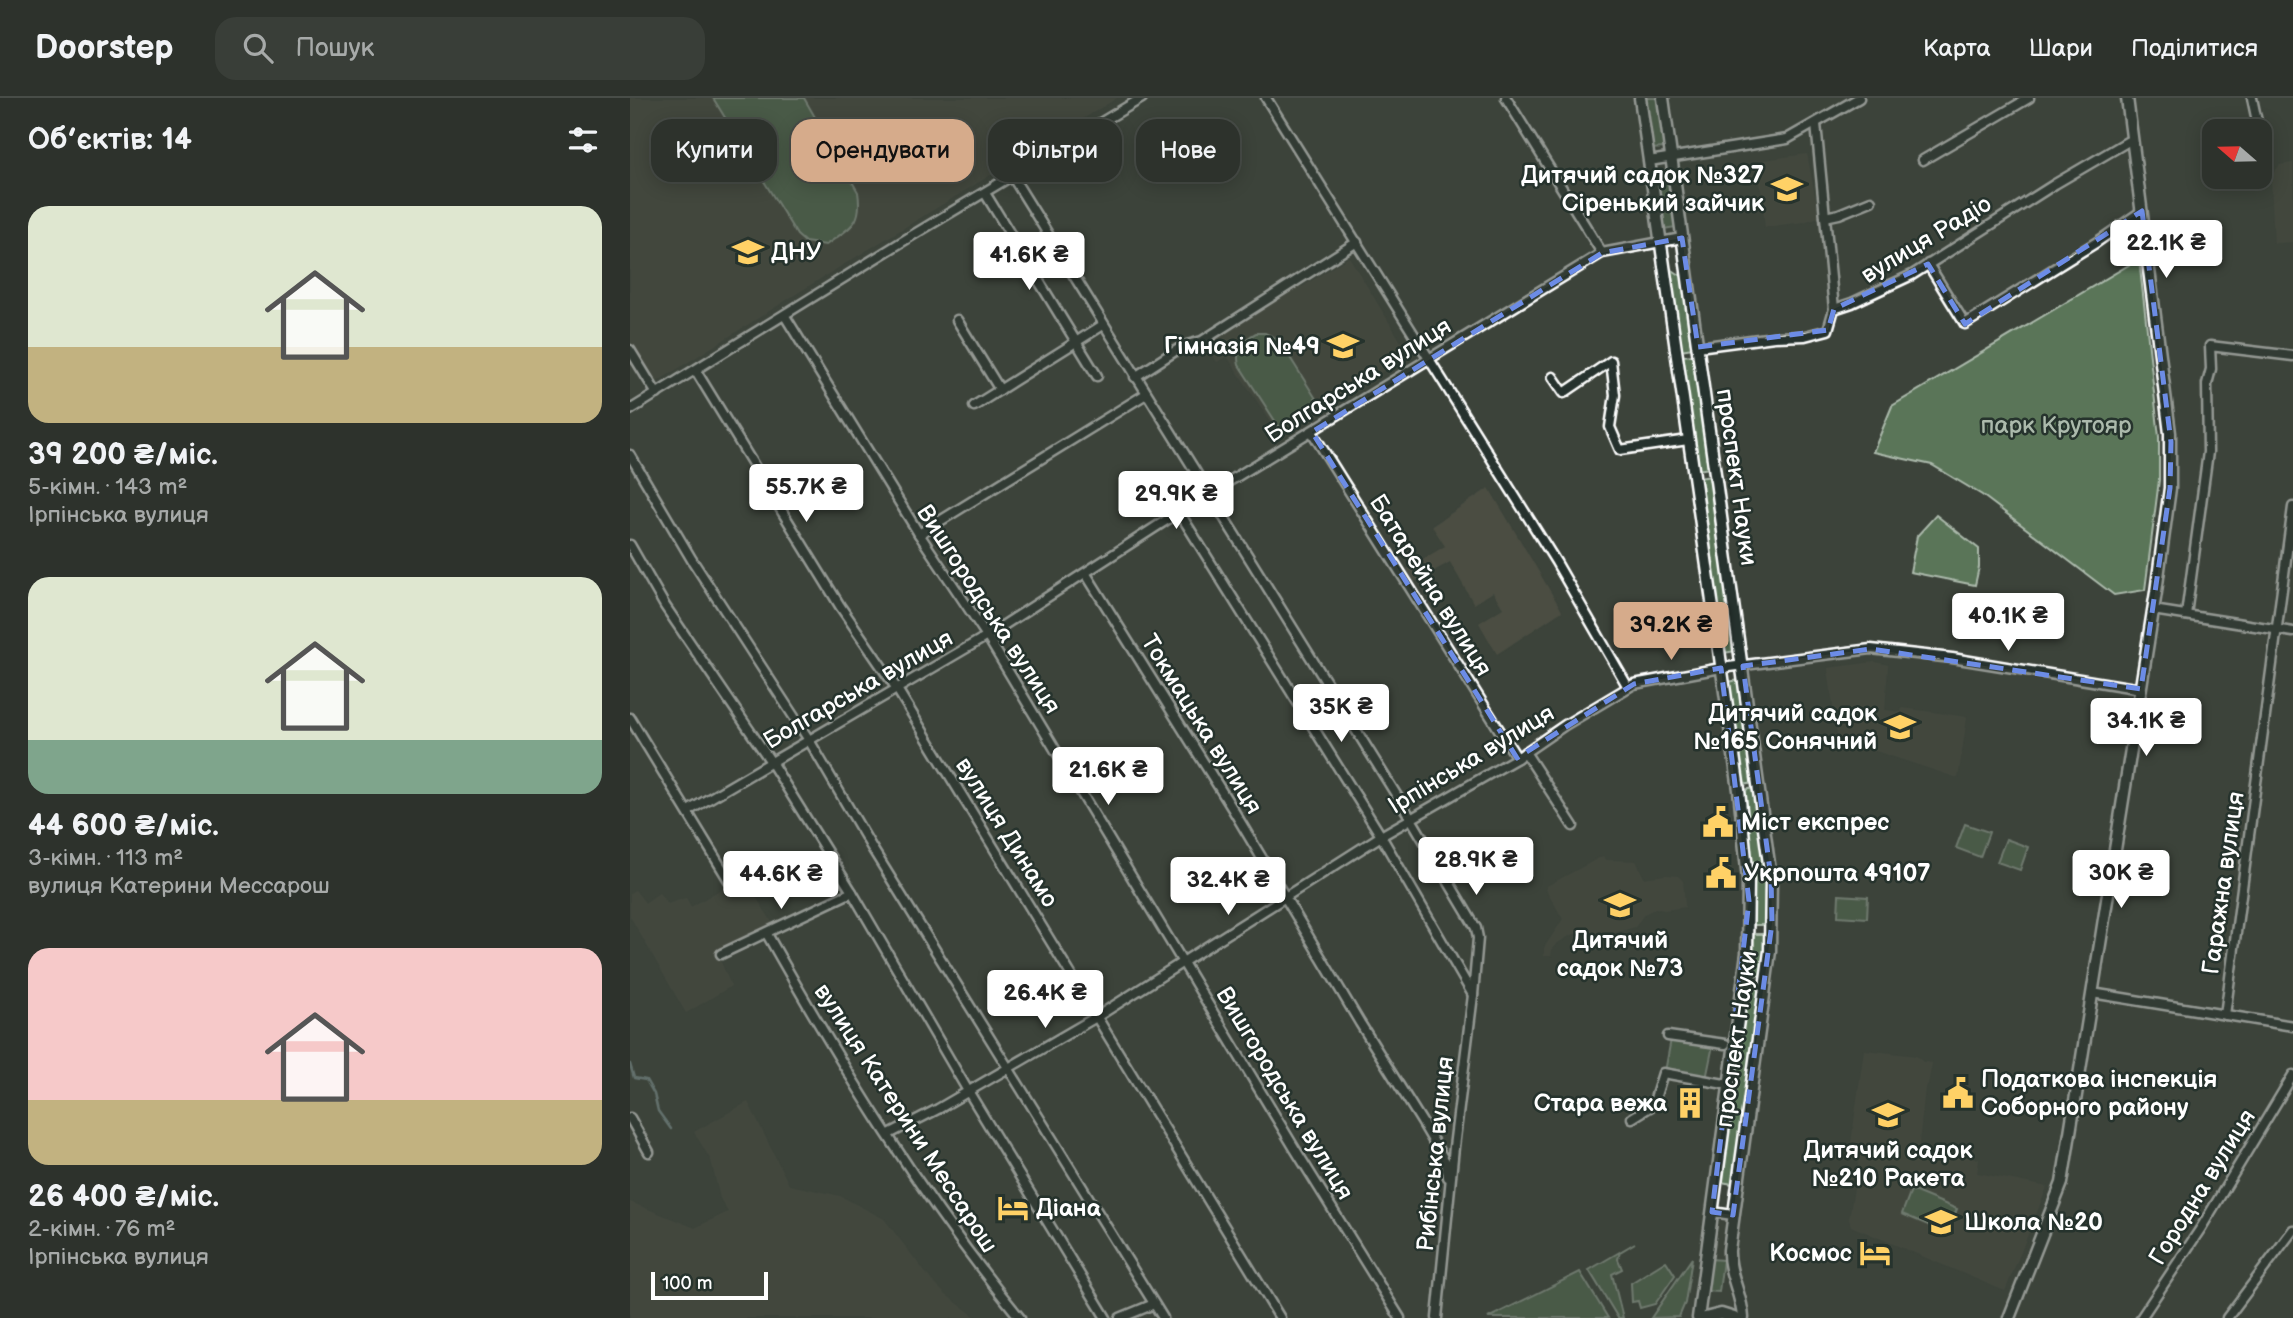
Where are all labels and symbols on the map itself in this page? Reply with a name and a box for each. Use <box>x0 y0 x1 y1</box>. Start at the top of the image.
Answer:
north arrow <box>2202 119 2272 189</box>
place label: Дитячий садок №327 Сіренький зайчик <box>1521 161 1765 218</box>
school or university icon: Дитячий садок №327 Сіренький зайчик <box>1770 172 1804 206</box>
street label: вулиця Радіо <box>1856 189 1997 290</box>
pin: 22.1K ₴ <box>2101 220 2231 280</box>
pin: 41.6K ₴ <box>964 232 1094 292</box>
school or university icon: ДНУ <box>731 235 765 269</box>
place label: ДНУ <box>771 238 821 267</box>
street label: Болгарська вулиця <box>1260 311 1457 449</box>
school or university icon: Гімназія №49 <box>1326 329 1360 363</box>
place label: Гімназія №49 <box>1164 332 1320 361</box>
street label: проспект Науки <box>1710 387 1763 568</box>
park label: парк Крутояр <box>1980 411 2132 440</box>
pin: 55.7K ₴ <box>741 464 871 524</box>
pin: 29.9K ₴ <box>1111 472 1241 531</box>
street label: Батарейна вулиця <box>1363 489 1498 681</box>
street label: Вишгородська вулиця <box>910 499 1067 719</box>
pin: 40.1K ₴ <box>1943 594 2073 653</box>
pin: 39.2K ₴ <box>1606 602 1736 662</box>
street label: Болгарська вулиця <box>758 623 958 755</box>
street label: Токмацька вулиця <box>1135 629 1269 819</box>
pin: 35K ₴ <box>1292 684 1390 744</box>
street label: Ірпінська вулиця <box>1383 698 1560 820</box>
pin: 34.1K ₴ <box>2081 698 2211 758</box>
place label: Дитячий садок №165 Сонячний <box>1693 699 1878 756</box>
school or university icon: Дитячий садок №165 Сонячний <box>1883 710 1917 744</box>
pin: 21.6K ₴ <box>1043 748 1173 807</box>
street label: вулиця Динамо <box>949 752 1064 912</box>
street label: Гаражна вулиця <box>2196 790 2251 976</box>
public building icon: Міст експрес <box>1701 805 1735 839</box>
place label: Міст експрес <box>1741 808 1889 837</box>
pin: 28.9K ₴ <box>1411 838 1541 897</box>
pin: 30K ₴ <box>2072 850 2170 910</box>
pin: 44.6K ₴ <box>716 852 846 911</box>
public building icon: Укрпошта 49107 <box>1704 856 1738 890</box>
pin: 32.4K ₴ <box>1163 858 1293 917</box>
place label: Укрпошта 49107 <box>1744 859 1931 888</box>
school or university icon: Дитячий садок №73 <box>1603 888 1637 922</box>
place label: Дитячий садок №73 <box>1557 926 1683 983</box>
street label: проспект Науки <box>1710 949 1763 1130</box>
pin: 26.4K ₴ <box>980 970 1110 1030</box>
street label: вулиця Катерини Мессарош <box>808 978 1003 1258</box>
street label: Вишгородська вулиця <box>1210 982 1360 1205</box>
street label: Рибінська вулиця <box>1411 1055 1460 1253</box>
place label: Податкова інспекція Соборного району <box>1981 1065 2217 1122</box>
public building icon: Податкова інспекція Соборного району <box>1941 1076 1975 1110</box>
building icon: Стара вежа <box>1673 1086 1707 1120</box>
place label: Стара вежа <box>1534 1089 1668 1118</box>
school or university icon: Дитячий садок №210 Ракета <box>1871 1098 1905 1132</box>
street label: Городна вулиця <box>2143 1104 2262 1270</box>
place label: Дитячий садок №210 Ракета <box>1804 1136 1973 1193</box>
hotel icon: Діана <box>996 1191 1030 1225</box>
place label: Діана <box>1036 1194 1102 1223</box>
school or university icon: Школа №20 <box>1924 1205 1958 1239</box>
place label: Школа №20 <box>1964 1208 2103 1237</box>
hotel icon: Космос <box>1858 1236 1892 1270</box>
place label: Космос <box>1769 1239 1852 1268</box>
scale bar <box>651 1269 768 1301</box>

